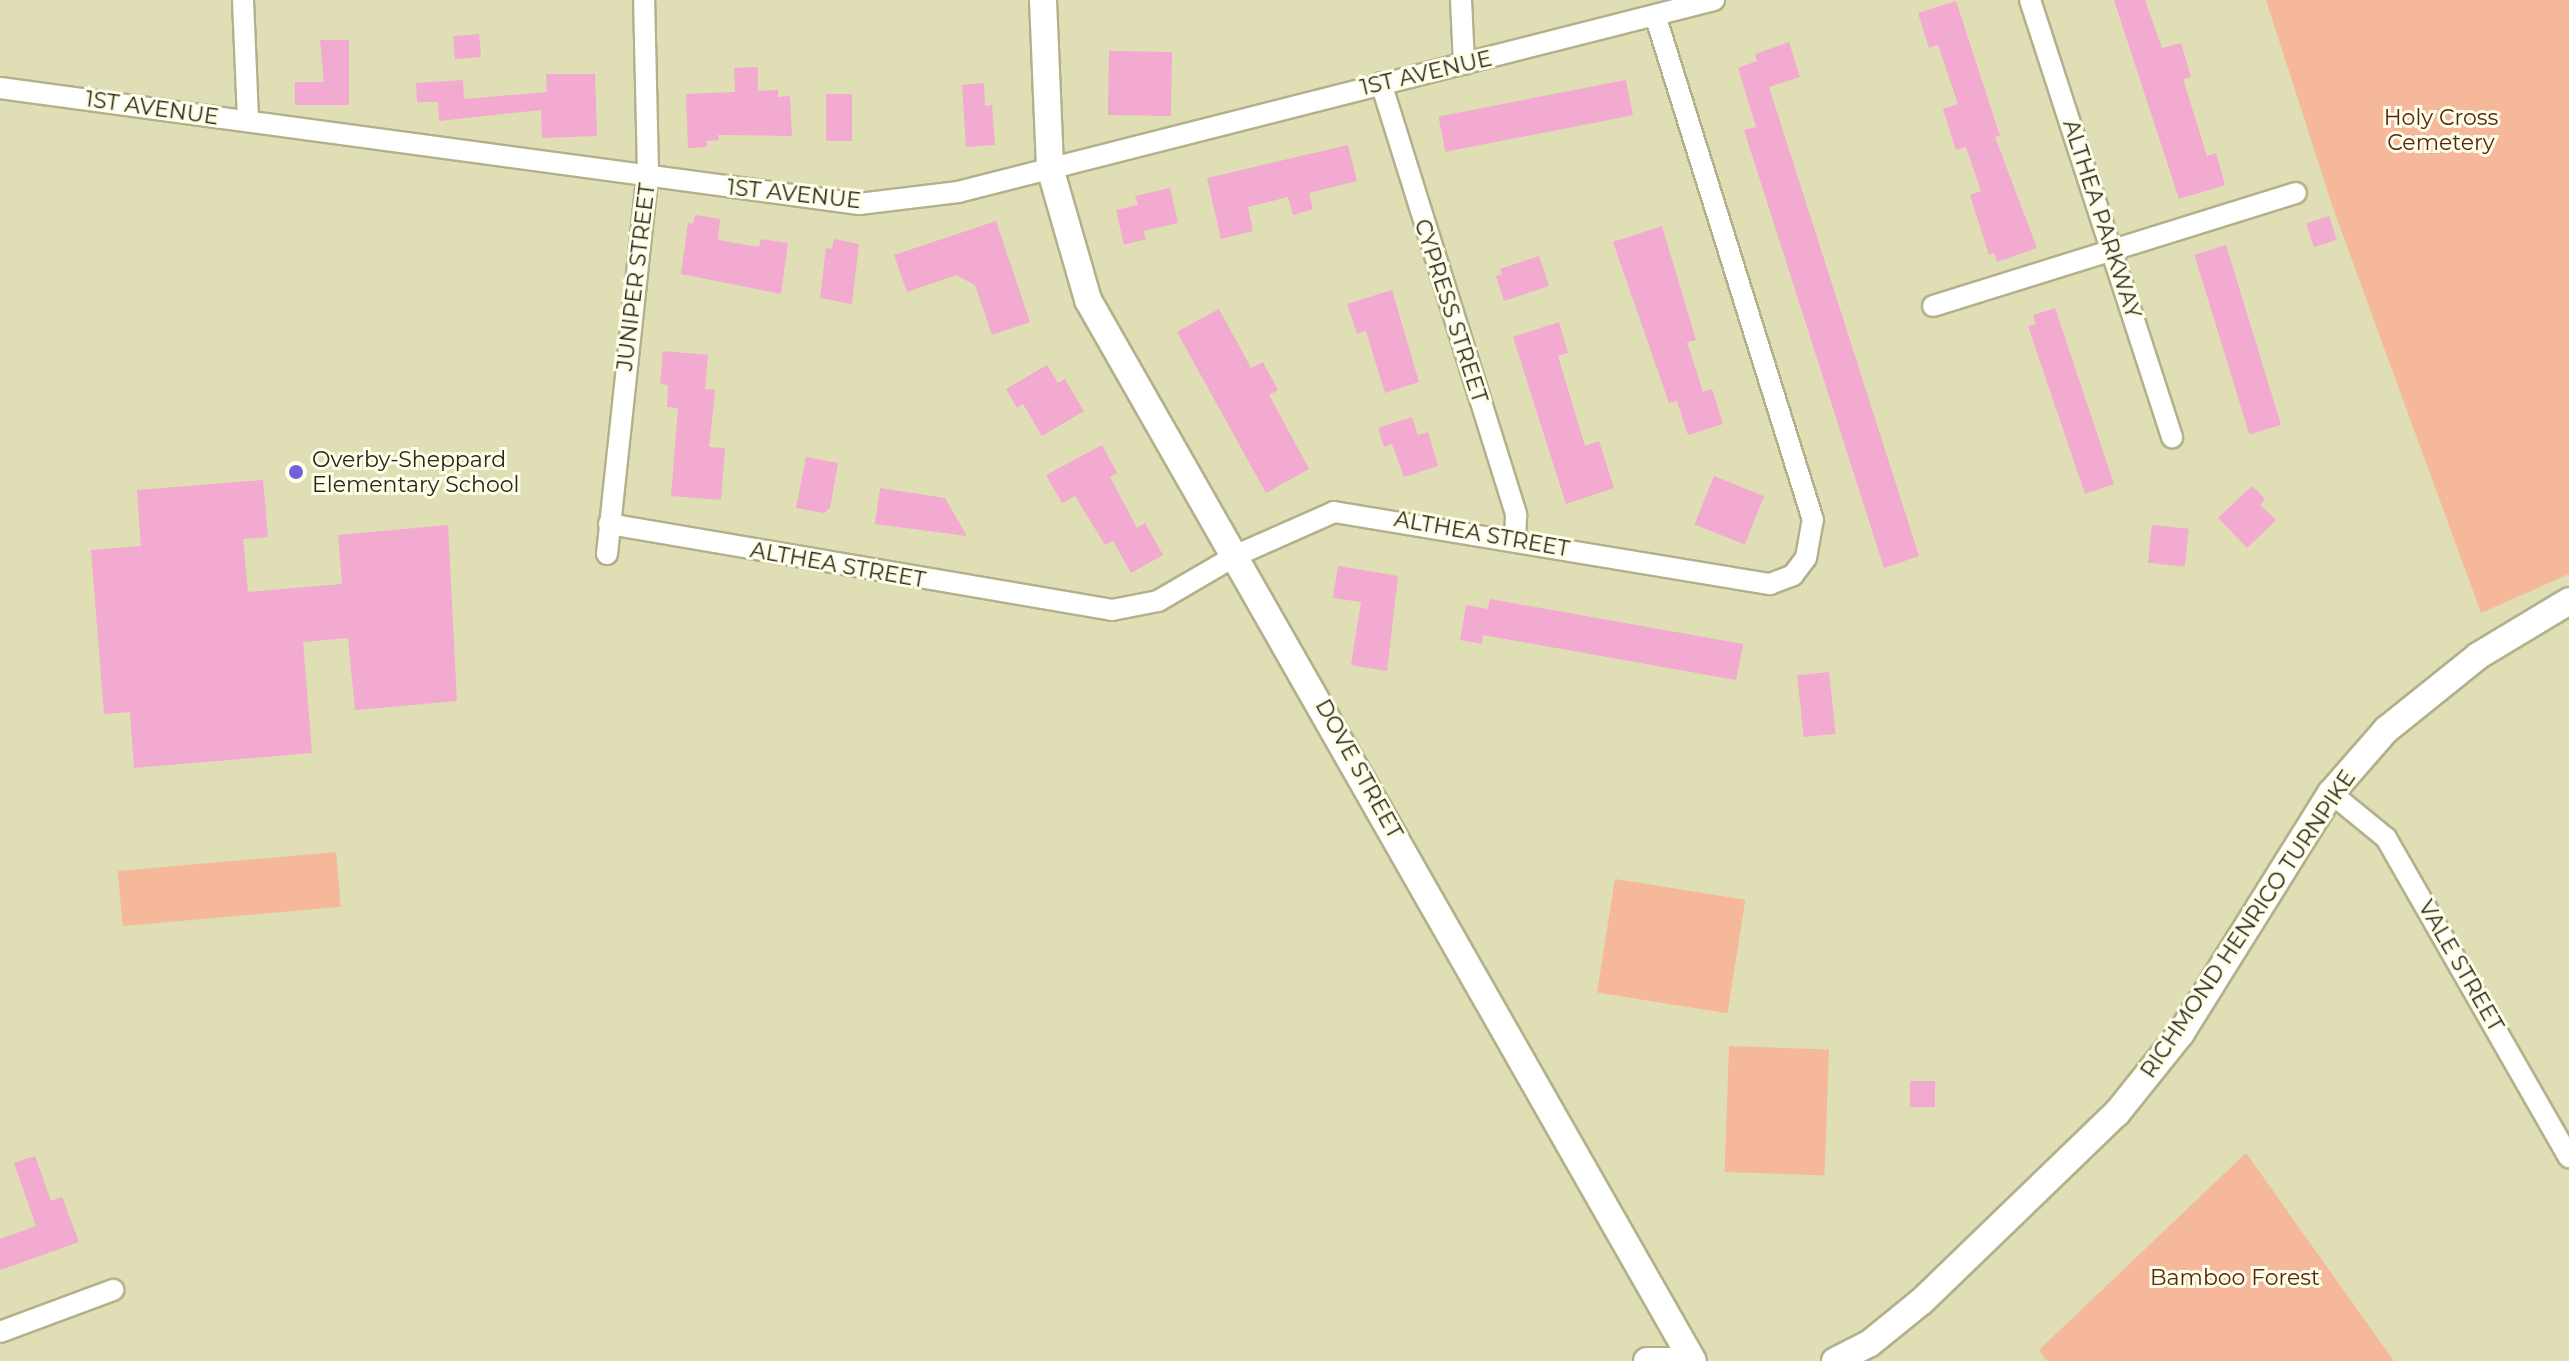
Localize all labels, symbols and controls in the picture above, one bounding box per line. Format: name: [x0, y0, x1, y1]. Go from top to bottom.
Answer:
street label: 1ST AVENUE: [1358, 45, 1494, 101]
street label: 1ST AVENUE: [84, 86, 220, 130]
park label: Holy Cross Cemetery: [2384, 104, 2498, 156]
street label: ALTHEA PARKWAY: [2057, 116, 2147, 322]
street label: 1ST AVENUE: [726, 174, 862, 214]
street label: JUNIPER STREET: [611, 182, 661, 372]
street label: CYPRESS STREET: [1409, 216, 1493, 406]
place label: Overby-Sheppard Elementary School: [312, 446, 519, 498]
marker: Overby-Sheppard Elementary School: [287, 463, 305, 481]
street label: ALTHEA STREET: [1392, 506, 1572, 562]
street label: ALTHEA STREET: [748, 537, 928, 593]
street label: DOVE STREET: [1310, 695, 1408, 843]
street label: RICHMOND HENRICO TURNPIKE: [2135, 765, 2361, 1083]
street label: VALE STREET: [2413, 895, 2509, 1037]
park label: Bamboo Forest: [2150, 1265, 2320, 1291]

